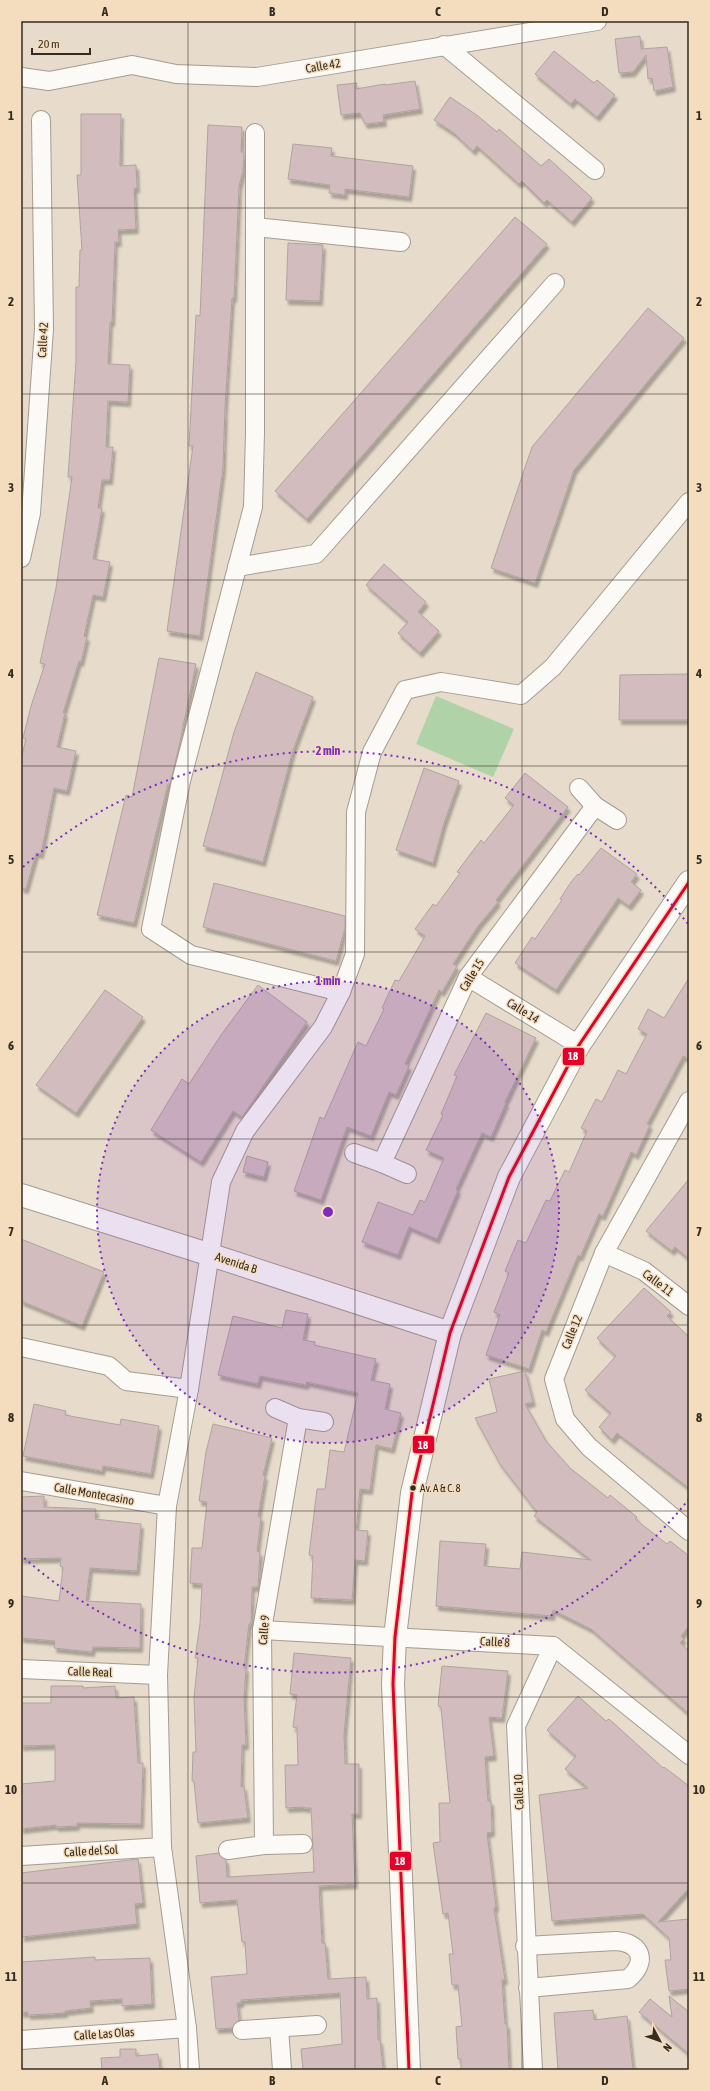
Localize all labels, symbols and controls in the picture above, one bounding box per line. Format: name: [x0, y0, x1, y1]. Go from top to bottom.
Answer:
text: A: [101, 4, 109, 19]
text: B: [269, 4, 276, 19]
text: C: [435, 4, 441, 19]
text: D: [601, 4, 609, 19]
scale bar: [32, 30, 90, 56]
text: 20 m: [38, 37, 60, 51]
street label: Calle 42: [304, 56, 342, 76]
text: 1: [8, 108, 14, 123]
text: 1: [696, 108, 702, 123]
text: 2: [8, 294, 14, 309]
text: 2: [696, 294, 702, 309]
street label: Calle 42: [35, 322, 51, 358]
text: 3: [8, 480, 14, 495]
text: 3: [696, 480, 702, 495]
text: 4: [7, 666, 14, 681]
text: 4: [695, 666, 702, 681]
text: 2 min: [316, 744, 340, 758]
text: 5: [8, 852, 14, 867]
text: 5: [696, 852, 702, 867]
street label: Calle 15: [457, 956, 487, 994]
text: 1 min: [316, 974, 340, 988]
street label: Calle 14: [504, 996, 542, 1027]
text: 6: [8, 1038, 14, 1053]
text: 6: [696, 1038, 702, 1053]
line badge: 18: [562, 1047, 585, 1066]
text: 18: [568, 1050, 578, 1062]
centre of rings: [321, 1205, 335, 1219]
text: 7: [8, 1224, 14, 1239]
text: 7: [696, 1224, 702, 1239]
street label: Avenida B: [213, 1250, 259, 1276]
street label: Calle 11: [640, 1267, 677, 1300]
street label: Calle 12: [559, 1313, 585, 1351]
text: 8: [8, 1410, 14, 1425]
text: 8: [696, 1410, 702, 1425]
line badge: 18: [412, 1435, 435, 1454]
text: 18: [418, 1439, 428, 1451]
street label: Calle Montecasino: [53, 1480, 135, 1508]
place label: Av. A & C. 8: [420, 1482, 461, 1494]
marker: Av. A & C. 8: [408, 1483, 418, 1493]
text: 9: [8, 1596, 14, 1611]
text: 9: [696, 1596, 702, 1611]
street label: Calle 9: [256, 1614, 272, 1646]
street label: Calle 8: [480, 1634, 511, 1650]
street label: Calle Real: [68, 1664, 113, 1680]
street label: Calle 10: [511, 1774, 527, 1810]
text: 10: [5, 1782, 17, 1797]
text: 10: [693, 1782, 705, 1797]
street label: Calle del Sol: [64, 1843, 119, 1859]
line badge: 18: [389, 1851, 412, 1871]
text: 18: [395, 1855, 405, 1867]
text: 11: [5, 1969, 17, 1984]
text: 11: [693, 1969, 705, 1984]
north arrow: [640, 2021, 680, 2061]
street label: Calle Las Olas: [73, 2025, 135, 2043]
text: N: [661, 2041, 674, 2054]
text: A: [101, 2073, 109, 2088]
text: B: [269, 2073, 276, 2088]
text: C: [435, 2073, 441, 2088]
text: D: [601, 2073, 609, 2088]

